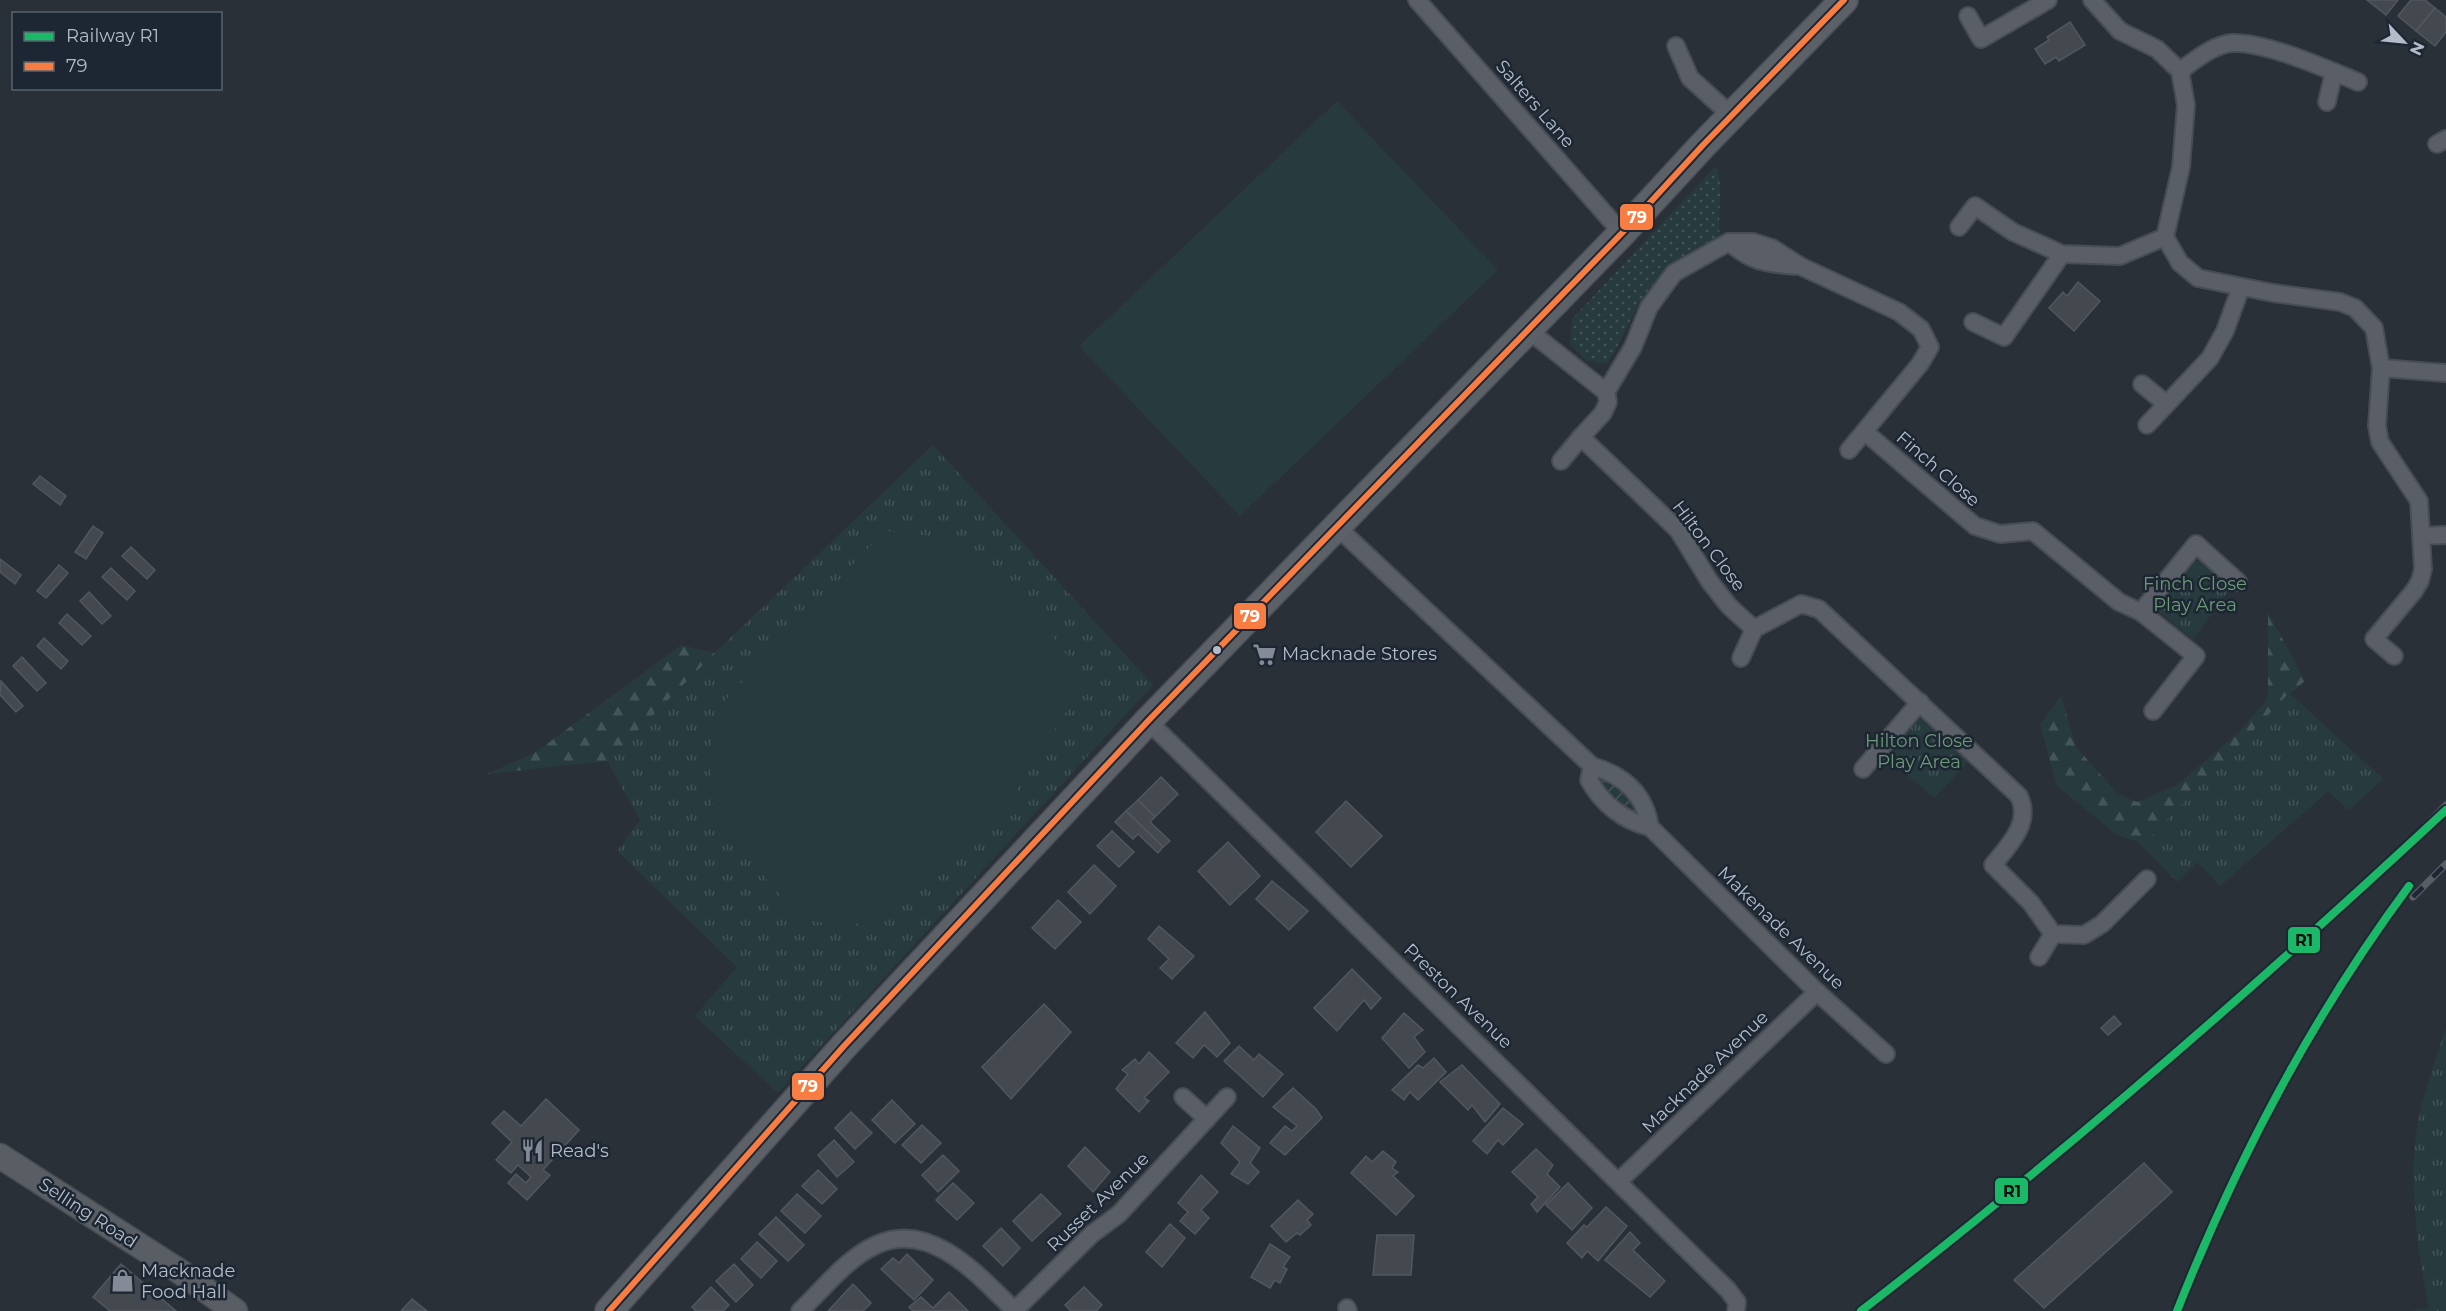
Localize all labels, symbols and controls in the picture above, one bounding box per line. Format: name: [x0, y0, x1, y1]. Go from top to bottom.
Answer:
legend: [12, 12, 222, 90]
north arrow: [2374, 12, 2434, 72]
text: Railway R1: [66, 25, 159, 47]
text: N: [2406, 38, 2428, 58]
text: 79: [66, 55, 88, 77]
street label: Salters Lane: [1491, 56, 1579, 152]
line badge: 79: [1619, 203, 1654, 231]
text: 79: [1627, 208, 1647, 227]
street label: Finch Close: [1892, 427, 1984, 511]
street label: Hilton Close: [1668, 496, 1750, 596]
park label: Finch Close Play Area: [2143, 573, 2247, 616]
line badge: 79: [1233, 602, 1267, 630]
text: 79: [1240, 607, 1260, 626]
supermarket icon: Macknade Stores: [1251, 641, 1277, 667]
place label: Macknade Stores: [1282, 643, 1437, 665]
unlabelled marker: [1211, 644, 1223, 656]
park label: Hilton Close Play Area: [1865, 730, 1973, 773]
street label: Makenade Avenue: [1713, 862, 1849, 994]
line badge: R1: [2287, 926, 2321, 954]
text: R1: [2295, 931, 2313, 950]
street label: Preston Avenue: [1399, 939, 1517, 1053]
street label: Macknade Avenue: [1637, 1006, 1773, 1138]
line badge: 79: [791, 1072, 825, 1101]
text: 79: [798, 1077, 818, 1096]
restaurant icon: Read's: [519, 1138, 545, 1164]
place label: Read's: [550, 1140, 609, 1162]
street label: Russet Avenue: [1042, 1148, 1154, 1256]
street label: Selling Road: [35, 1173, 141, 1253]
line badge: R1: [1994, 1177, 2029, 1205]
text: R1: [2003, 1182, 2021, 1201]
place label: Macknade Food Hall: [141, 1260, 235, 1303]
shop icon: Macknade Food Hall: [110, 1268, 136, 1294]

